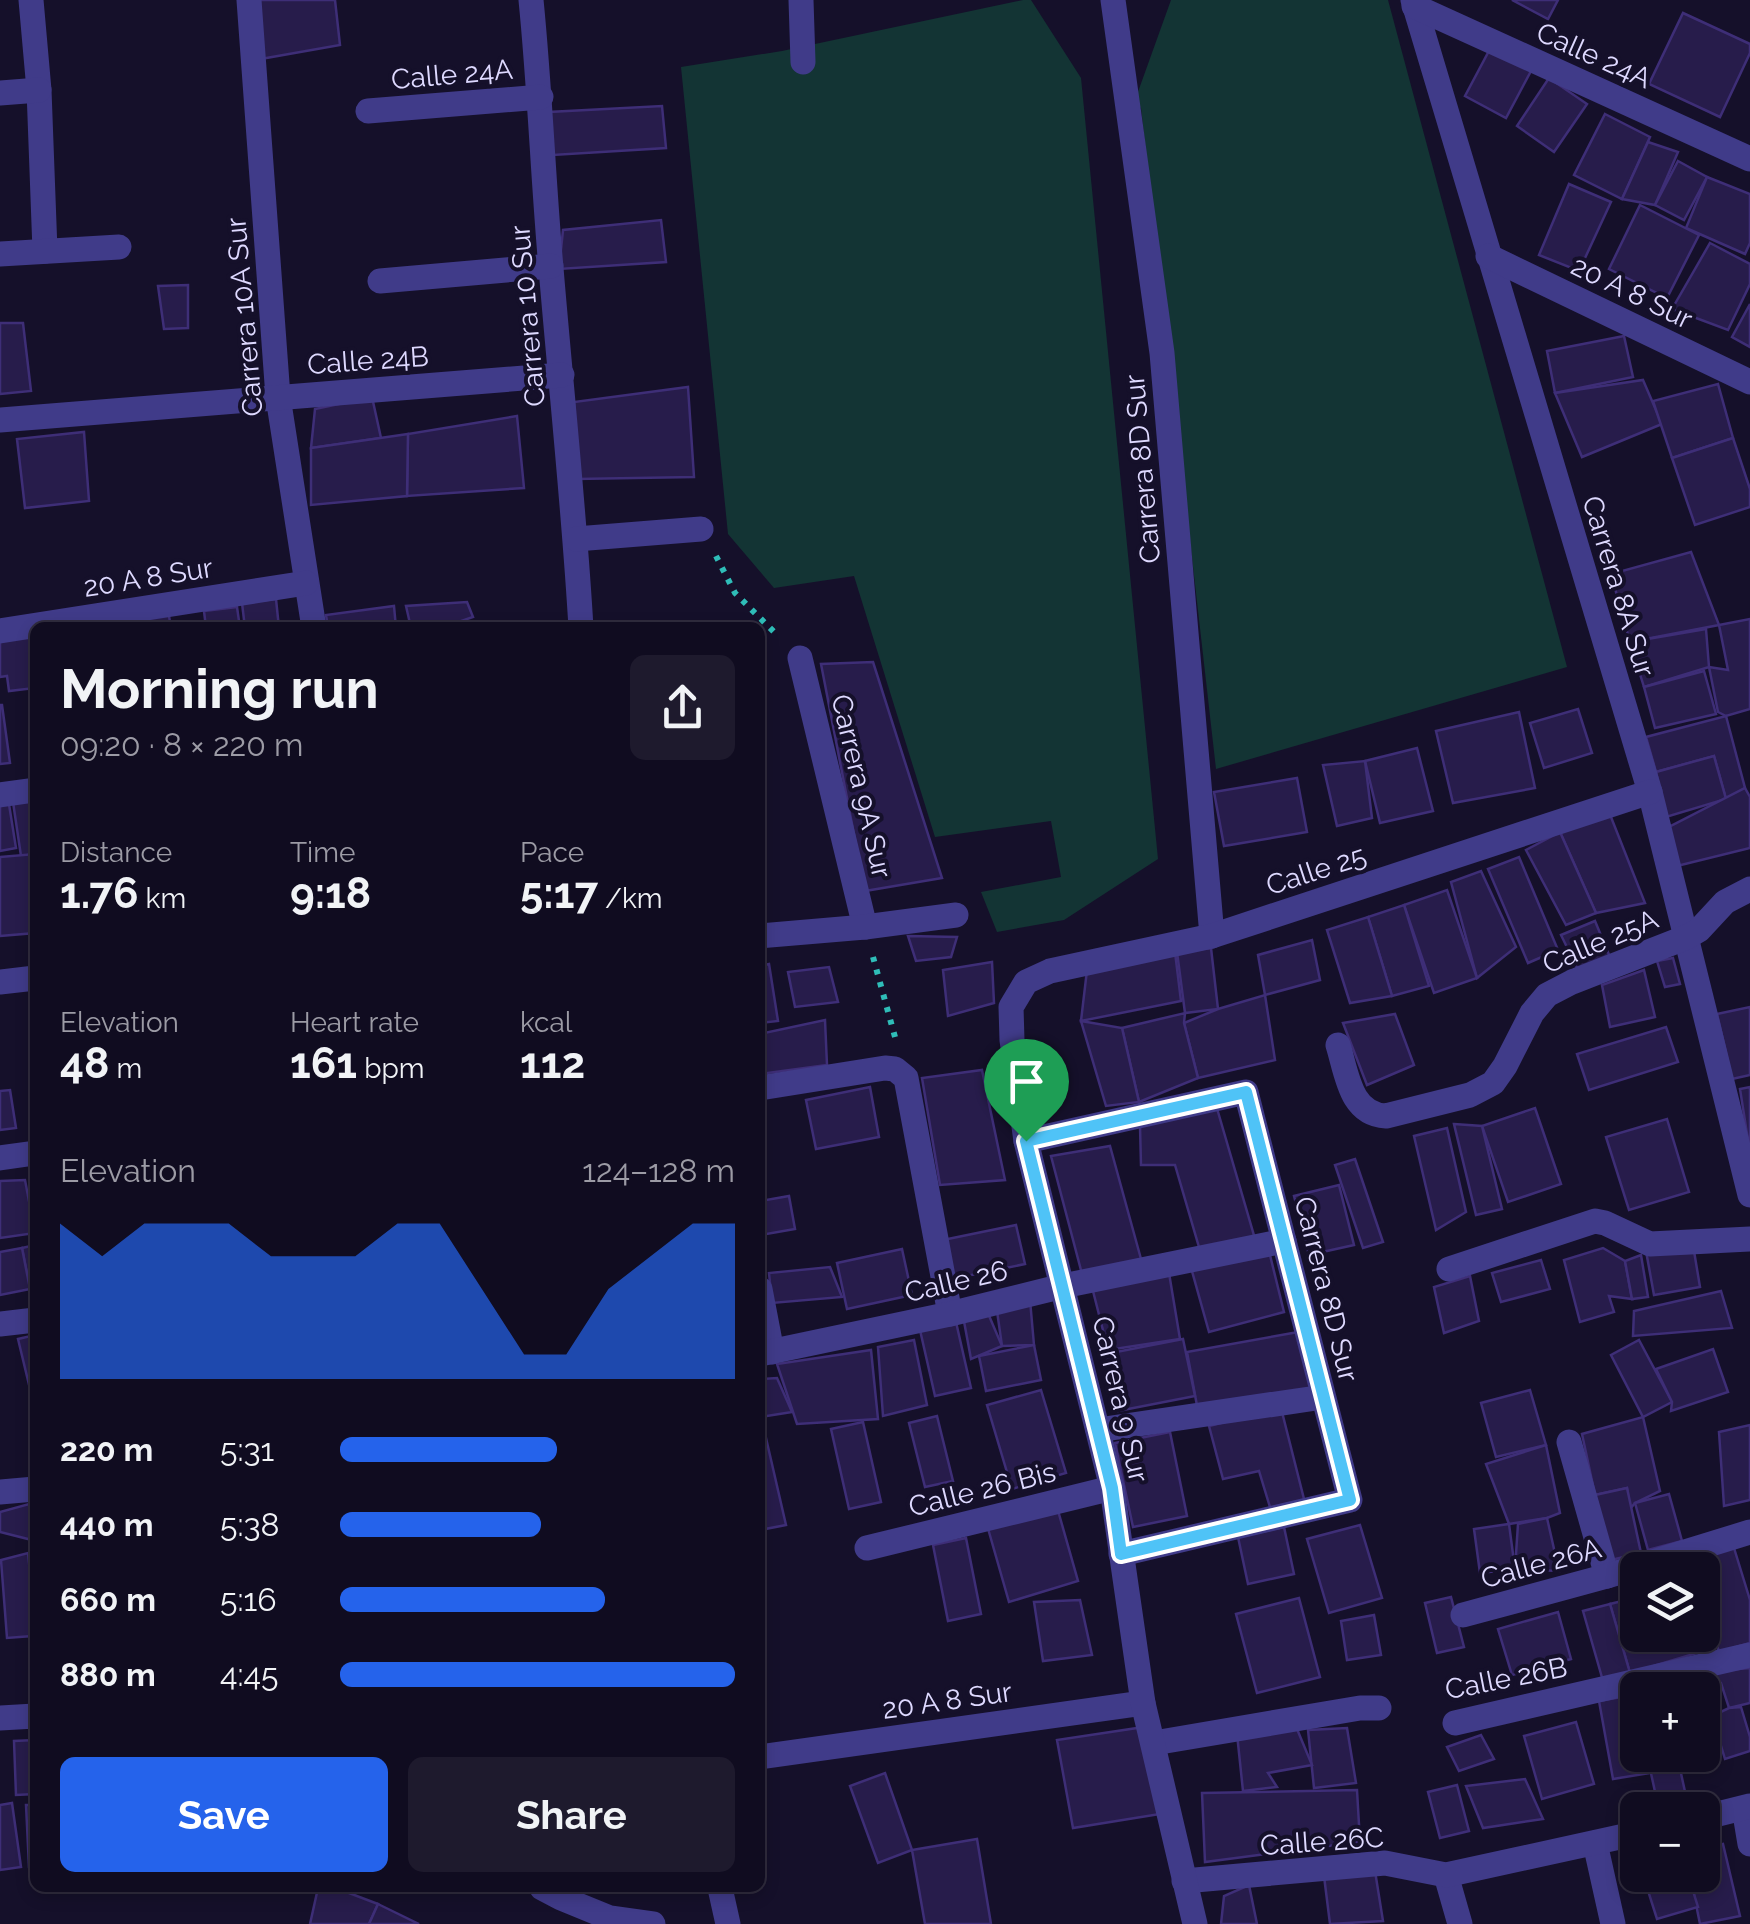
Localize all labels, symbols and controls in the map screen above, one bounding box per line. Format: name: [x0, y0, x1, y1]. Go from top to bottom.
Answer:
street label: Calle 24A: [1531, 16, 1656, 95]
street label: Calle 24A: [390, 53, 514, 96]
street label: Carrera 10A Sur: [219, 216, 270, 418]
street label: Carrera 10 Sur: [503, 224, 552, 408]
street label: 20 A 8 Sur: [1566, 249, 1698, 336]
street label: Calle 24B: [306, 340, 430, 381]
street label: Carrera 8D Sur: [1118, 373, 1167, 565]
street label: Carrera 8A Sur: [1575, 492, 1662, 681]
street label: 20 A 8 Sur: [81, 551, 215, 604]
button: share: [630, 655, 735, 760]
text: Morning run: [60, 656, 379, 721]
street label: Carrera 9A Sur: [824, 691, 899, 881]
text: 09:20 · 8 × 220 m: [60, 726, 303, 763]
text: Distance: [60, 836, 172, 869]
text: Time: [290, 836, 355, 869]
text: Pace: [520, 836, 584, 869]
street label: Calle 25: [1262, 839, 1370, 902]
text: 1.76: [60, 869, 138, 918]
text: 9:18: [290, 869, 371, 918]
text: 5:17: [520, 869, 598, 918]
text: km: [138, 882, 186, 915]
text: /km: [598, 882, 663, 915]
street label: Calle 25A: [1538, 902, 1663, 980]
text: Elevation: [60, 1006, 179, 1039]
text: Heart rate: [290, 1006, 419, 1039]
text: kcal: [520, 1006, 572, 1039]
text: 48: [60, 1039, 109, 1088]
text: 161: [290, 1039, 357, 1088]
text: 112: [520, 1039, 585, 1088]
pin: [984, 1039, 1069, 1142]
text: m: [109, 1052, 142, 1085]
text: bpm: [357, 1052, 424, 1085]
icon: arrive: [999, 1054, 1054, 1109]
text: Elevation: [60, 1152, 196, 1189]
text: 124–128 m: [582, 1152, 735, 1189]
street label: Carrera 8D Sur: [1288, 1193, 1365, 1385]
street label: Calle 26: [901, 1254, 1011, 1309]
street label: Carrera 9 Sur: [1085, 1313, 1156, 1485]
text: 220 m: [60, 1431, 153, 1468]
text: 5:31: [220, 1431, 274, 1468]
street label: Calle 26 Bis: [905, 1455, 1059, 1524]
text: 440 m: [60, 1506, 154, 1543]
text: 5:38: [220, 1506, 280, 1543]
street label: Calle 26A: [1477, 1532, 1605, 1595]
map controls: [1620, 1552, 1720, 1892]
button: layers: [1620, 1552, 1720, 1652]
text: 660 m: [60, 1581, 156, 1618]
text: 5:16: [220, 1581, 276, 1618]
street label: Calle 26B: [1442, 1651, 1570, 1706]
text: 880 m: [60, 1656, 156, 1693]
text: 4:45: [220, 1656, 278, 1693]
button: +: [1620, 1672, 1720, 1772]
street label: 20 A 8 Sur: [880, 1675, 1014, 1726]
button: Save: [60, 1757, 388, 1872]
button: Share: [408, 1757, 735, 1872]
button: −: [1620, 1792, 1720, 1892]
street label: Calle 26C: [1259, 1821, 1385, 1862]

